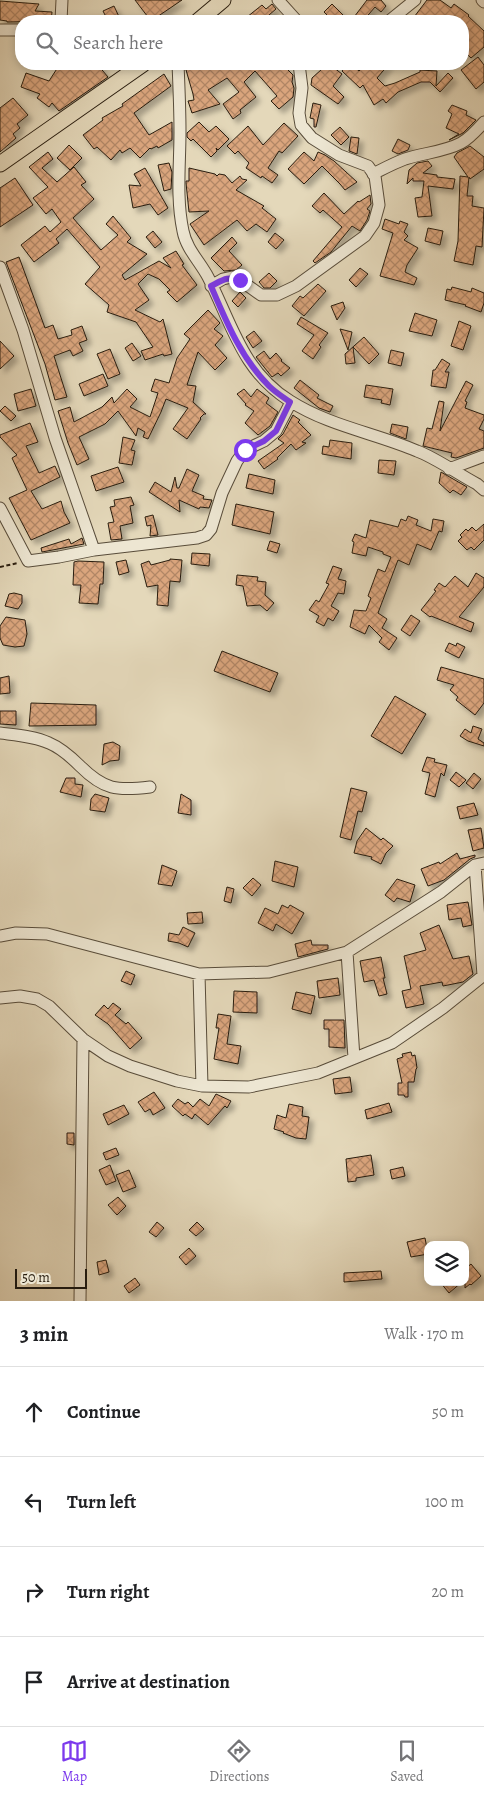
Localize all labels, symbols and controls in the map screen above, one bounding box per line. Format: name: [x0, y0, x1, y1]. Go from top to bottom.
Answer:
search box: [15, 15, 469, 70]
icon: search: [33, 29, 61, 57]
text: Search here: [73, 30, 163, 56]
route end: [229, 269, 252, 292]
route start: [234, 439, 257, 462]
map controls: [424, 1241, 469, 1286]
button: layers: [424, 1241, 469, 1286]
scale bar: [15, 1266, 88, 1289]
text: 50 m: [22, 1268, 50, 1287]
text: 3 min: [20, 1320, 68, 1348]
text: Walk · 170 m: [384, 1323, 464, 1345]
icon: ahead: [20, 1398, 48, 1426]
text: Continue: [67, 1399, 141, 1425]
text: 50 m: [432, 1401, 464, 1423]
icon: left: [20, 1488, 48, 1516]
text: Turn left: [67, 1489, 136, 1515]
text: 100 m: [425, 1491, 464, 1513]
icon: right: [20, 1578, 48, 1606]
text: Turn right: [67, 1579, 149, 1605]
text: 20 m: [431, 1581, 464, 1603]
icon: arrive: [20, 1668, 48, 1696]
text: Arrive at destination: [67, 1669, 230, 1695]
tab: Map: [60, 1737, 88, 1786]
tab: Directions: [209, 1737, 269, 1786]
tab: Saved: [390, 1737, 424, 1786]

